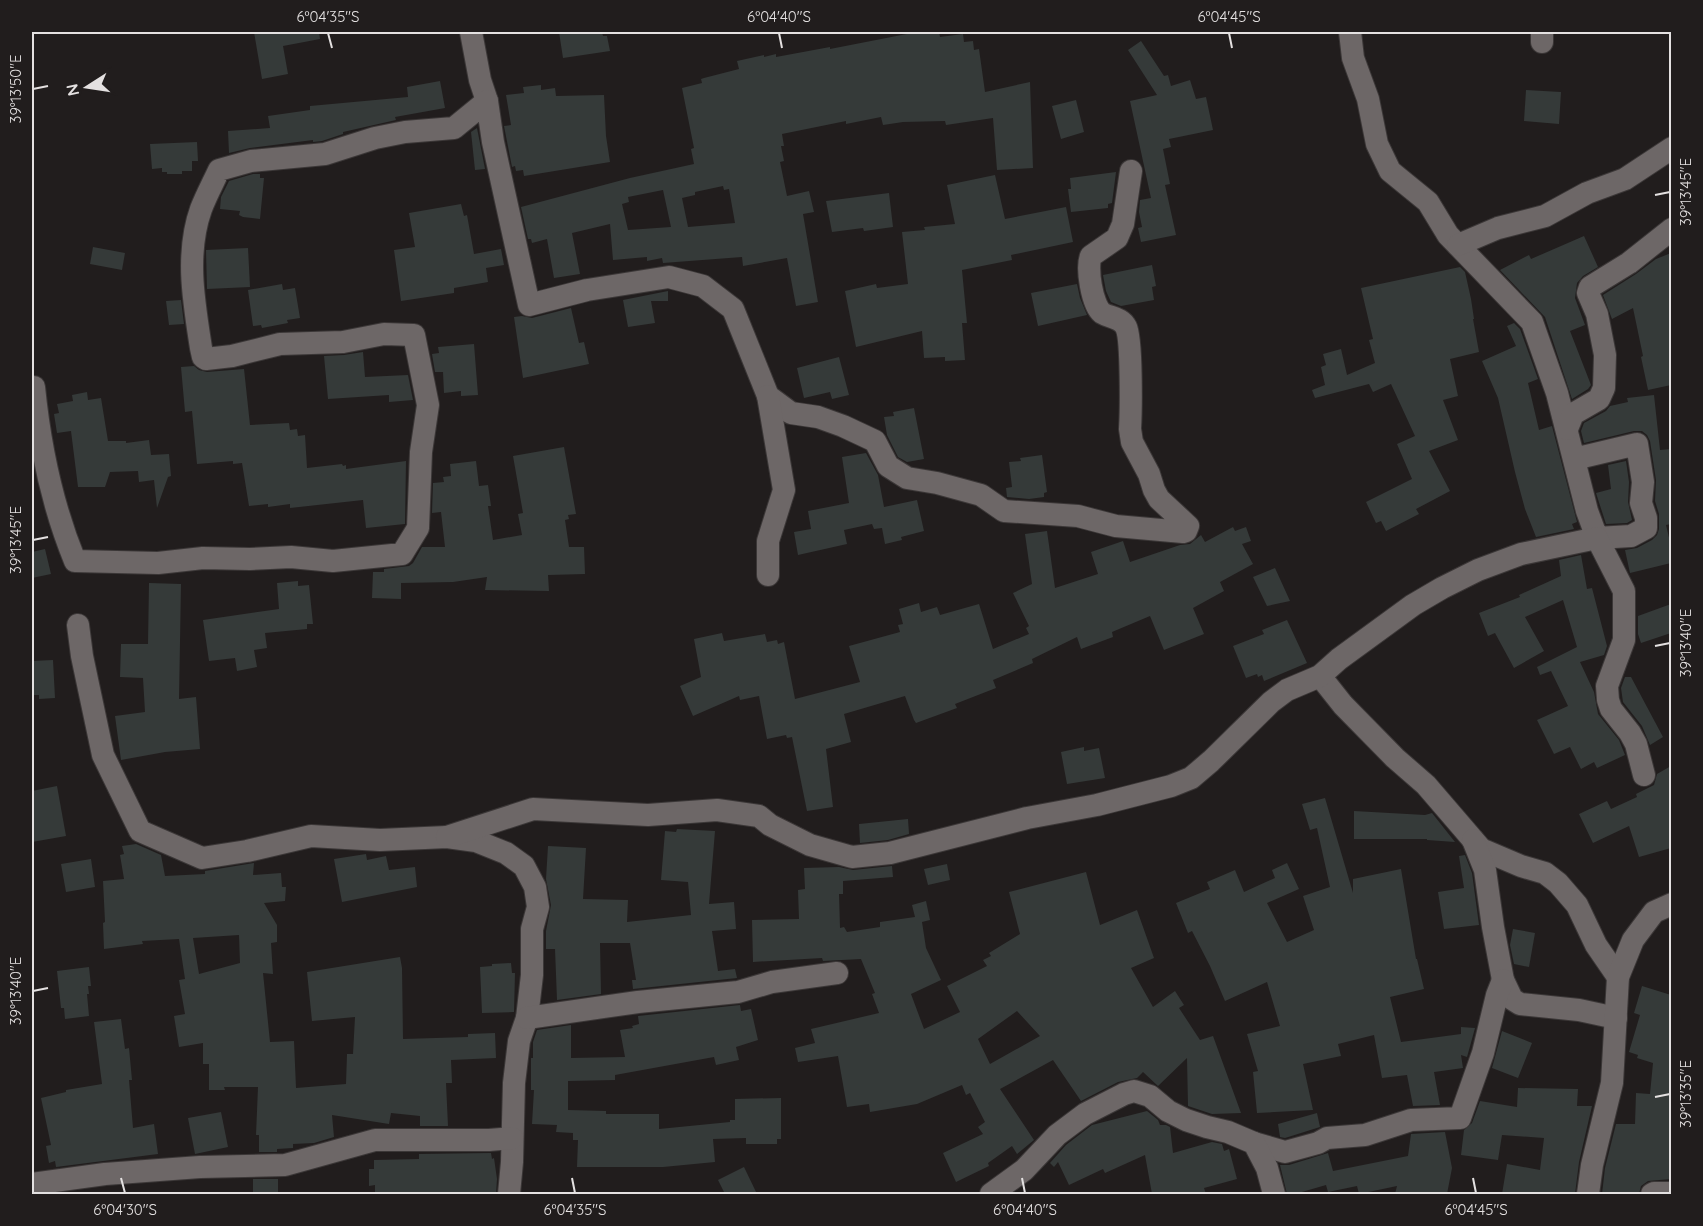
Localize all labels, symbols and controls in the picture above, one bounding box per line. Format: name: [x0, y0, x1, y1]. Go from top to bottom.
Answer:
text: 6°04'35"S: [297, 7, 360, 26]
text: 6°04'40"S: [747, 7, 811, 26]
text: 6°04'45"S: [1197, 7, 1261, 26]
text: 39°13'50"E: [6, 55, 25, 123]
north arrow: [57, 57, 117, 117]
text: N: [61, 82, 83, 98]
text: 39°13'45"E: [1676, 158, 1695, 226]
text: 39°13'45"E: [6, 506, 25, 574]
text: 39°13'40"E: [1676, 609, 1695, 677]
text: 39°13'40"E: [6, 957, 25, 1025]
text: 39°13'35"E: [1676, 1060, 1695, 1128]
text: 6°04'30"S: [93, 1200, 157, 1219]
text: 6°04'35"S: [544, 1200, 607, 1219]
text: 6°04'40"S: [993, 1200, 1057, 1219]
text: 6°04'45"S: [1444, 1200, 1508, 1219]

